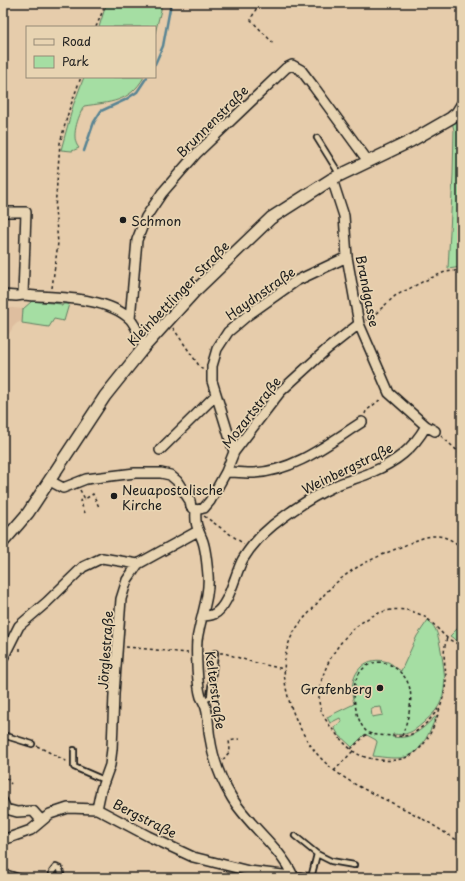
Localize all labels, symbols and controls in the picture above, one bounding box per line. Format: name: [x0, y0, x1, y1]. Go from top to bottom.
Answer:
legend: [26, 26, 156, 78]
text: Road: [62, 32, 91, 50]
text: Park: [62, 52, 89, 70]
street label: Brunnenstraße: [172, 81, 252, 161]
place label: Schmon: [131, 211, 181, 230]
marker: Schmon: [118, 215, 128, 225]
street label: Kleinbettlinger Straße: [123, 236, 233, 350]
street label: Brandgasse: [352, 253, 384, 329]
street label: Haydnstraße: [221, 262, 299, 324]
street label: Mozartstraße: [217, 372, 285, 452]
street label: Weinbergstraße: [298, 438, 396, 498]
place label: Neuapostolische Kirche: [122, 480, 223, 514]
marker: Neuapostolische Kirche: [109, 491, 119, 501]
street label: Jörglestraße: [93, 610, 117, 690]
street label: Kelterstraße: [201, 650, 231, 730]
place label: Grafenberg: [300, 679, 372, 698]
marker: Grafenberg: [375, 683, 385, 693]
street label: Bergstraße: [110, 794, 180, 842]

